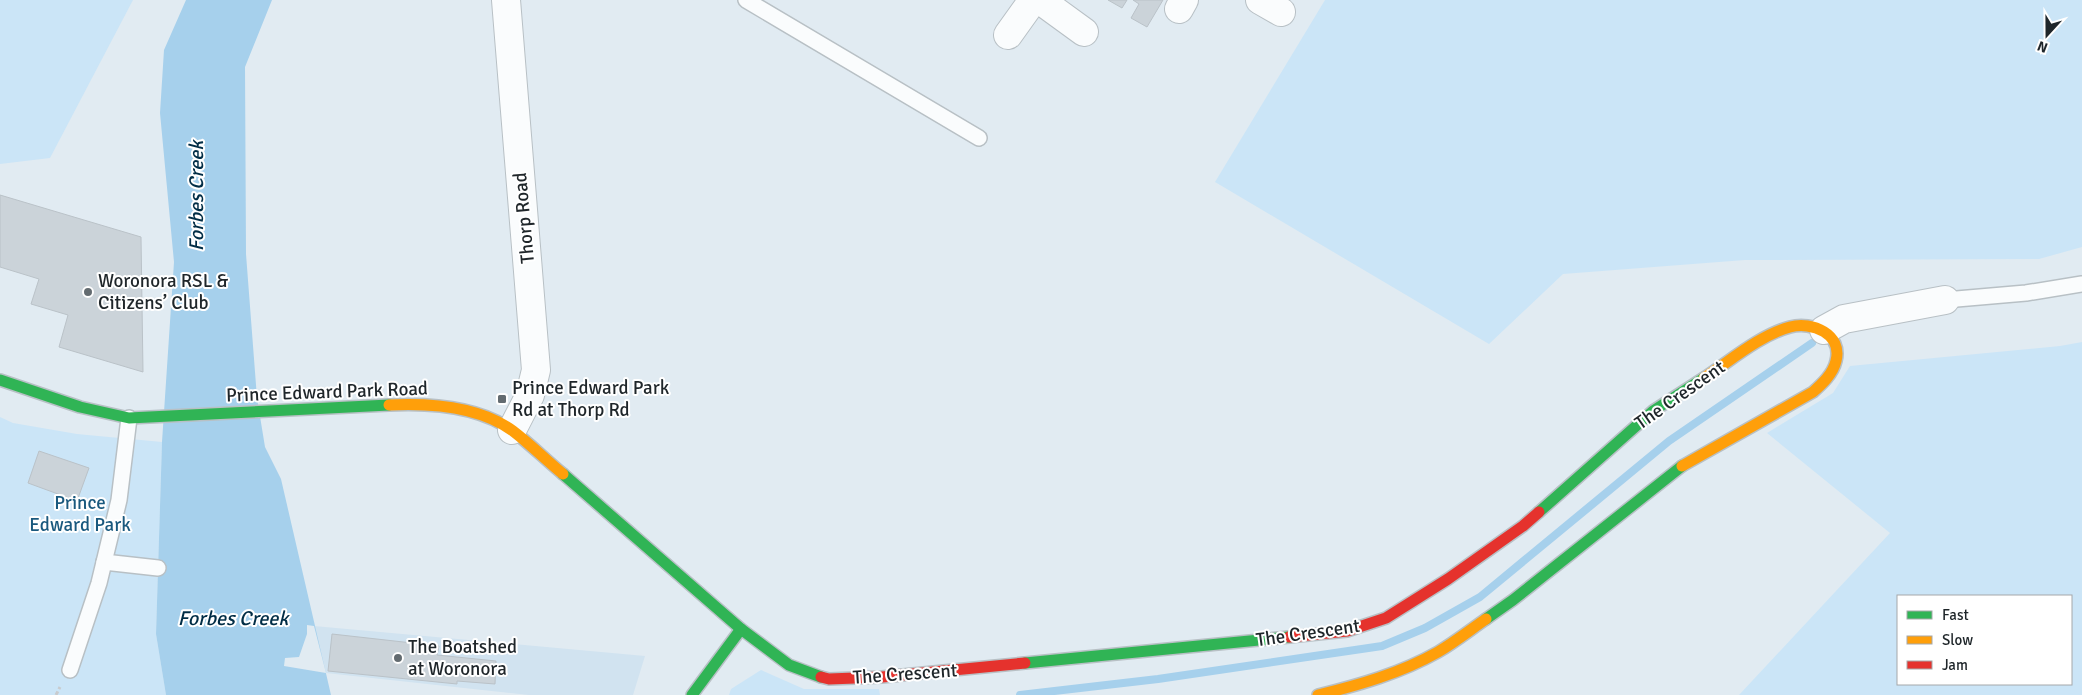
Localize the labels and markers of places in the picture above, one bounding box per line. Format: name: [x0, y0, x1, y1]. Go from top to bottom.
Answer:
place label: Woronora RSL & Citizens’ Club: [98, 269, 229, 315]
marker: Woronora RSL & Citizens’ Club: [82, 286, 94, 298]
place label: Prince Edward Park Rd at Thorp Rd: [512, 376, 670, 422]
marker: Prince Edward Park Rd at Thorp Rd: [496, 393, 508, 405]
place label: The Boatshed at Woronora: [408, 635, 517, 681]
marker: The Boatshed at Woronora: [392, 652, 404, 664]

